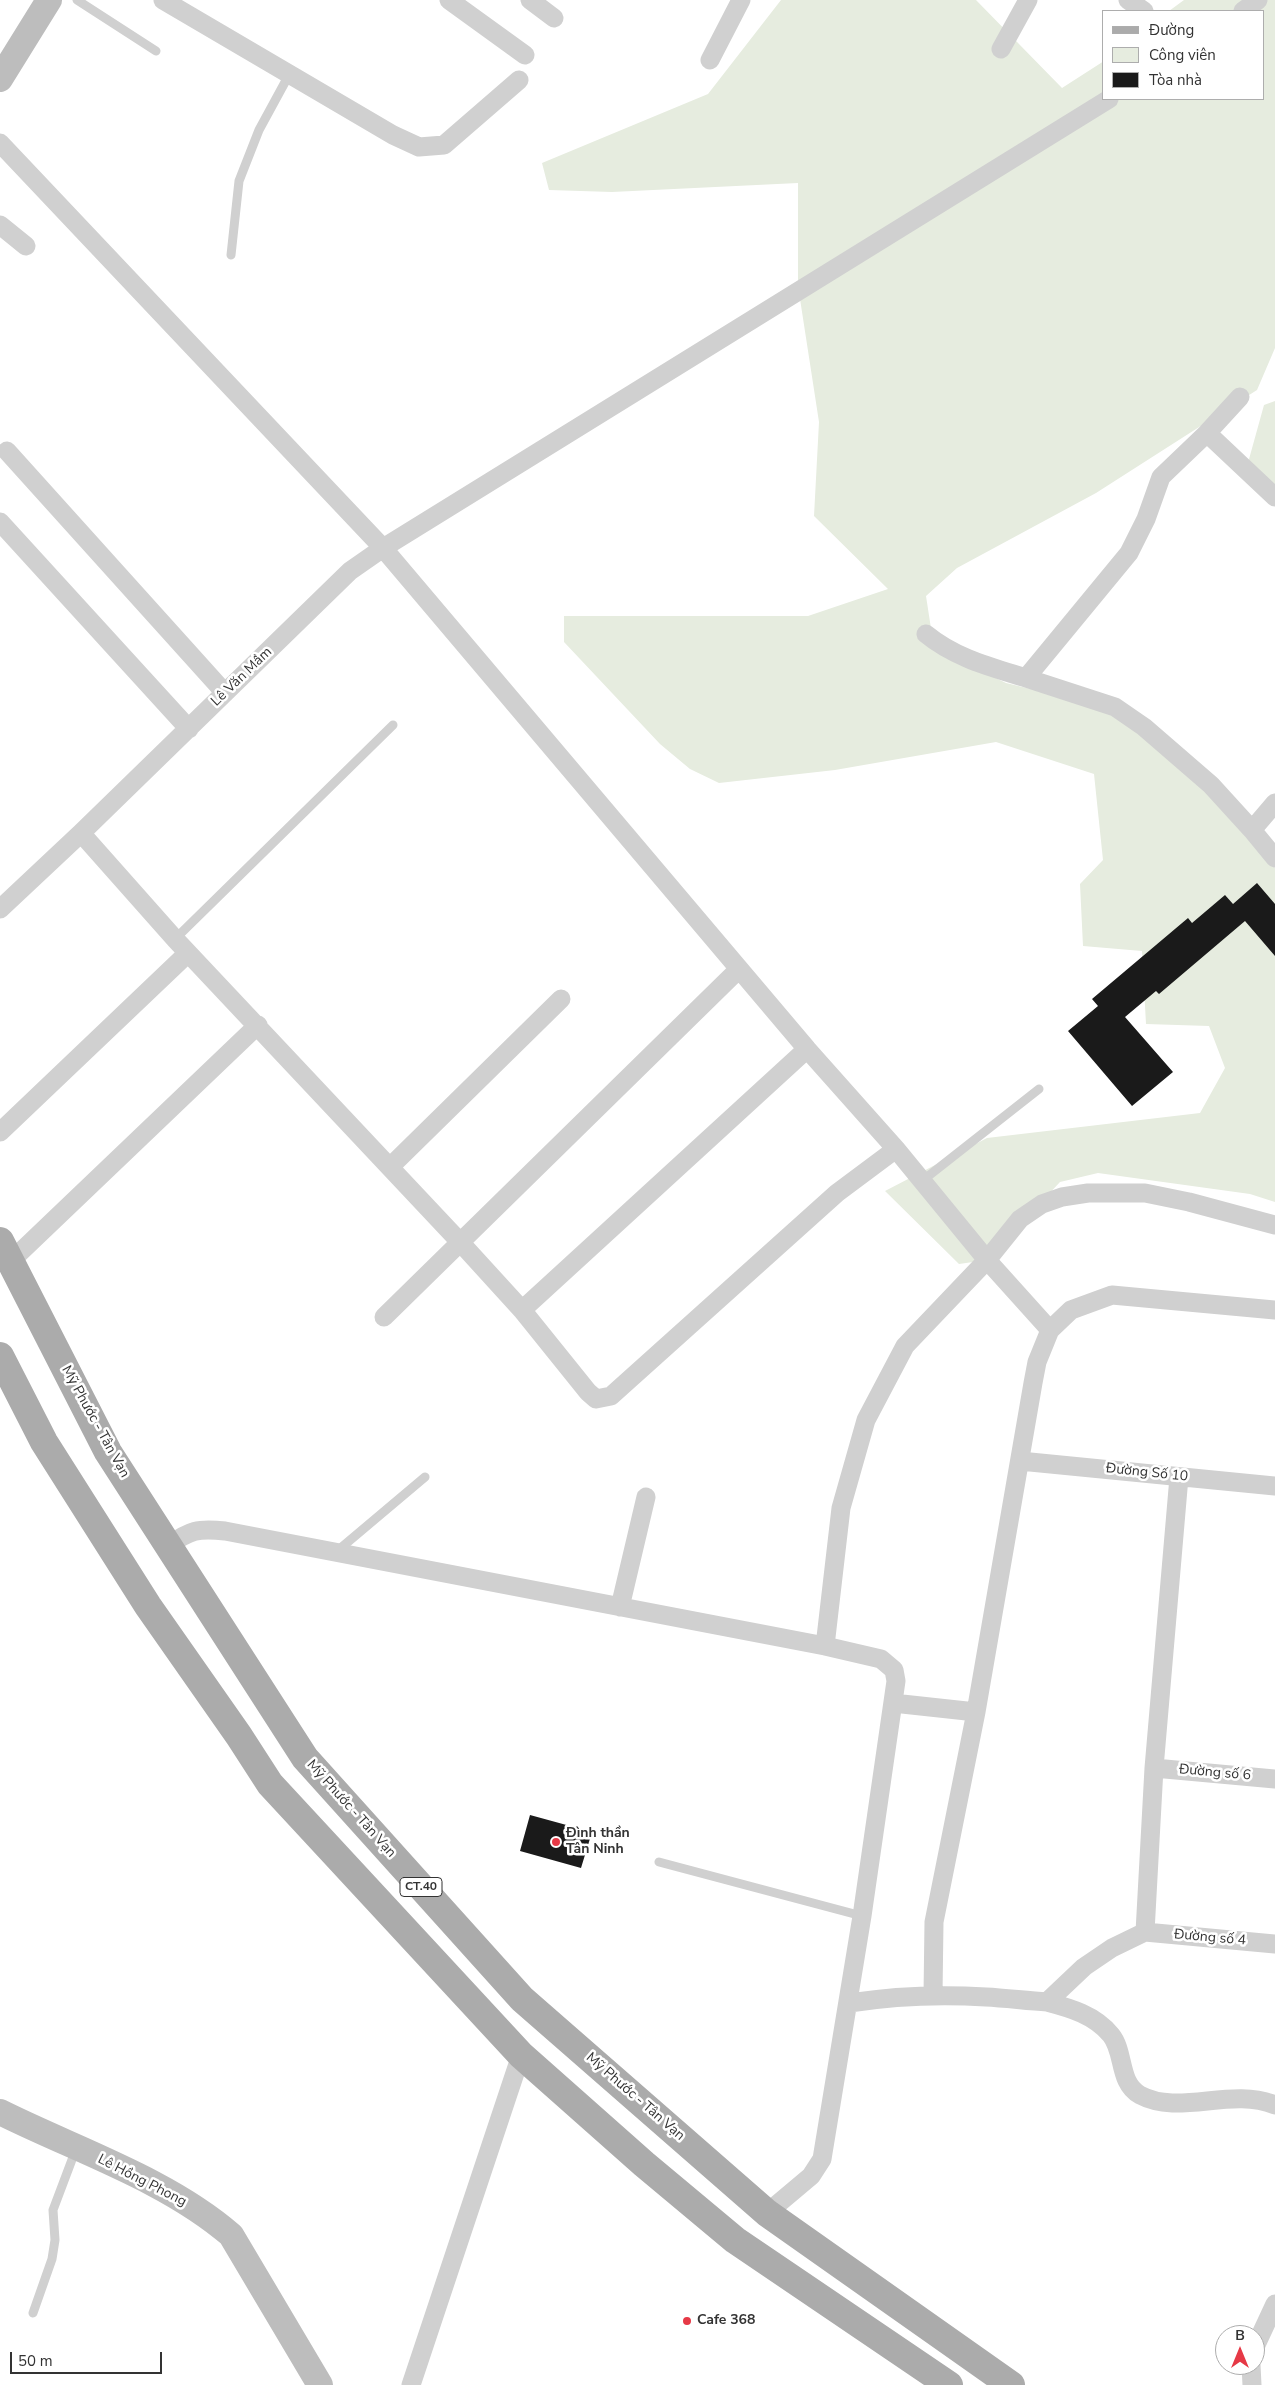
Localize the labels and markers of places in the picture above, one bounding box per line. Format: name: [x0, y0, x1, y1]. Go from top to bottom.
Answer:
place label: Đình thần Tân Ninh: [566, 1826, 630, 1858]
marker: Đình thần Tân Ninh: [550, 1836, 562, 1848]
place label: Cafe 368: [697, 2313, 755, 2329]
marker: Cafe 368: [681, 2315, 693, 2327]

